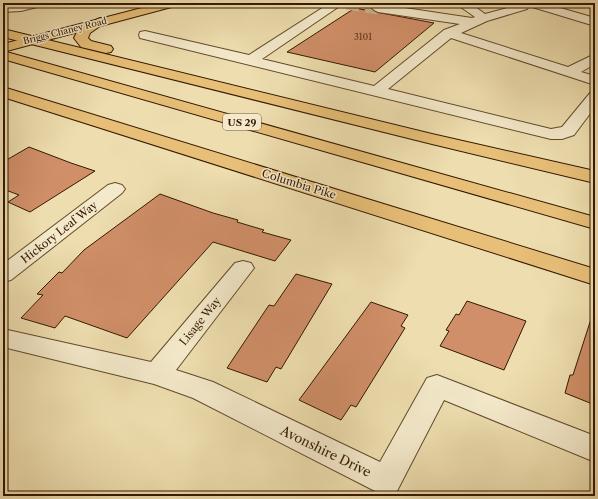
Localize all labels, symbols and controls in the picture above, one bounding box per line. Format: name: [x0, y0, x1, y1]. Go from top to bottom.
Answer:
street label: Briggs Chaney Road: [22, 15, 108, 46]
house number: 3101: [354, 31, 372, 42]
road number: US 29: [223, 114, 261, 130]
street label: Columbia Pike: [260, 166, 338, 202]
street label: Hickory Leaf Way: [18, 197, 101, 266]
street label: Lisage Way: [176, 293, 224, 348]
street label: Avonshire Drive: [277, 422, 374, 480]

